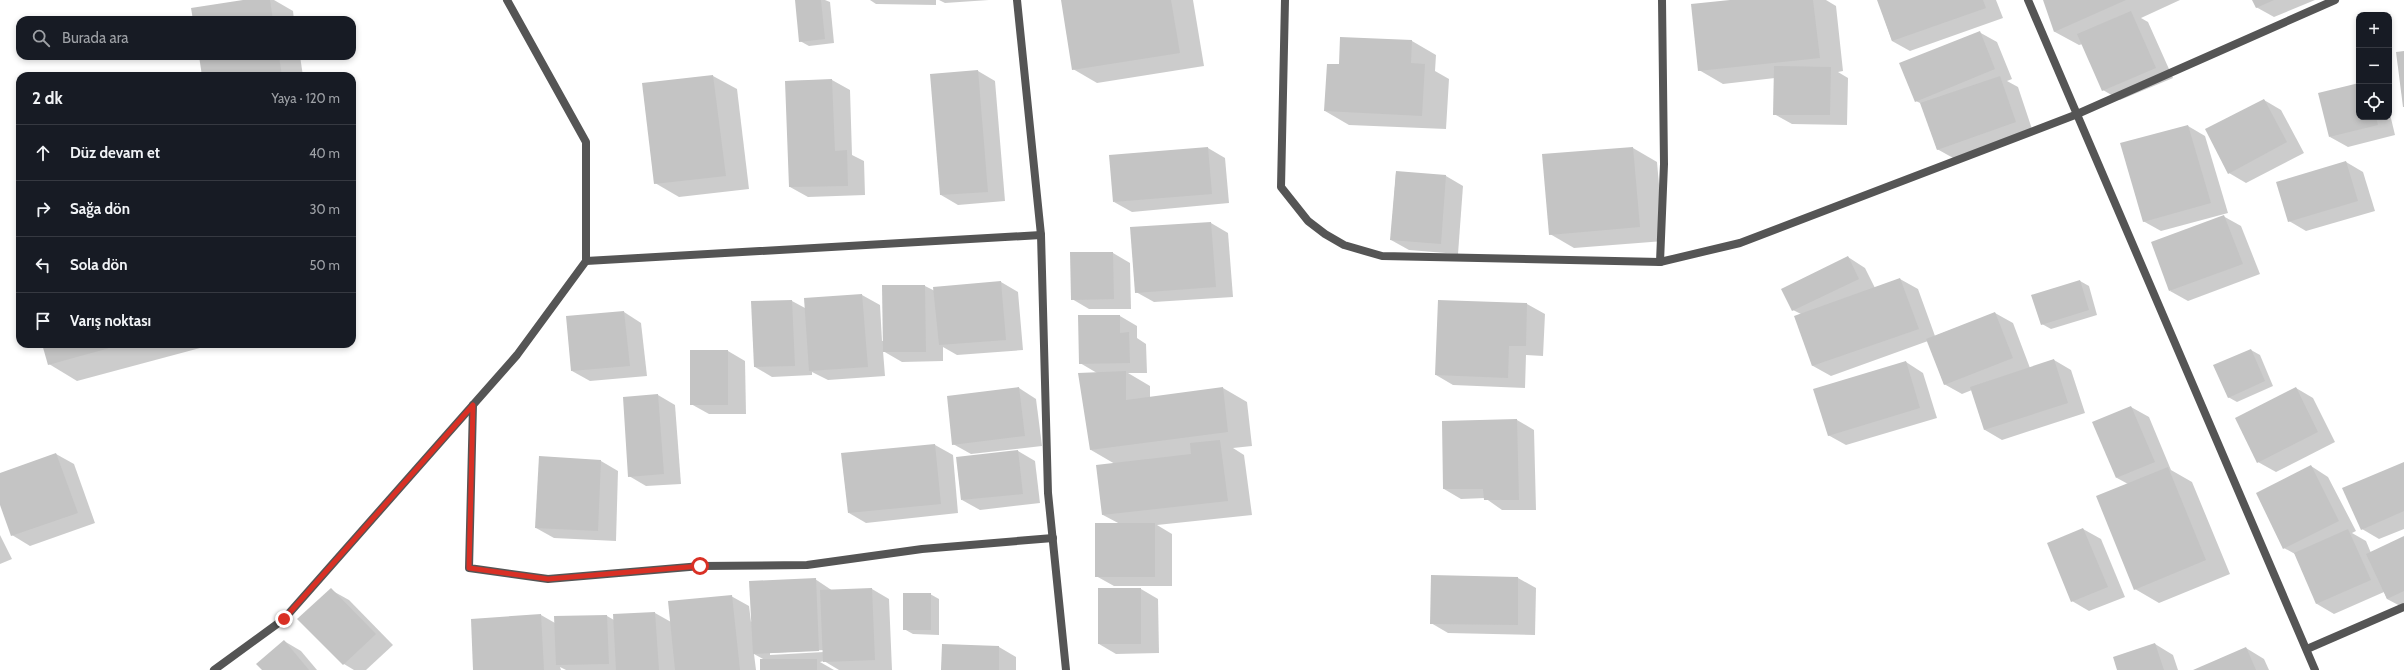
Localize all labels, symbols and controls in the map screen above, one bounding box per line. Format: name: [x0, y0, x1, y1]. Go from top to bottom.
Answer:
map controls: [2356, 12, 2392, 120]
button: +: [2356, 12, 2392, 48]
search box: [16, 16, 356, 60]
icon: search: [30, 27, 52, 49]
text: Burada ara: [62, 29, 129, 47]
button: −: [2356, 48, 2392, 84]
button: locate: [2356, 84, 2392, 120]
text: 2 dk: [32, 88, 63, 108]
text: Yaya · 120 m: [271, 90, 340, 106]
icon: ahead: [32, 142, 54, 164]
text: Düz devam et: [70, 144, 160, 162]
text: 40 m: [309, 145, 340, 161]
icon: right: [32, 198, 54, 220]
text: Sağa dön: [70, 200, 130, 218]
text: 30 m: [310, 201, 340, 217]
icon: left: [32, 254, 54, 276]
text: Sola dön: [70, 256, 127, 274]
text: 50 m: [310, 257, 340, 273]
icon: arrive: [32, 310, 54, 332]
text: Varış noktası: [70, 312, 151, 330]
route start: [691, 557, 709, 575]
route end: [275, 610, 293, 628]

